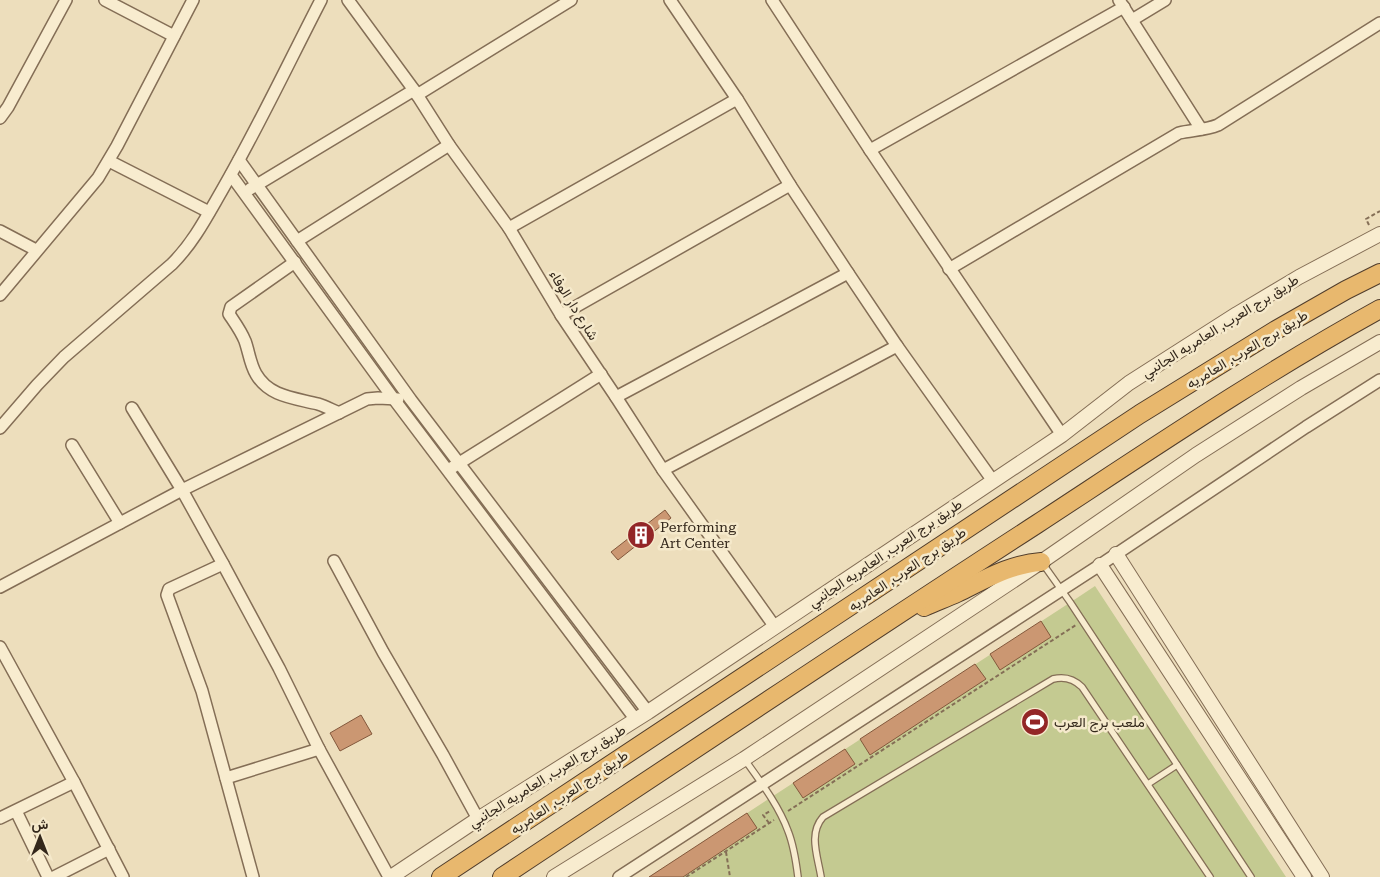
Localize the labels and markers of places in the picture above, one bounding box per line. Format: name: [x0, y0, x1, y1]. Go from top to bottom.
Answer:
place label: Performing Art Center: [660, 519, 736, 551]
building icon: Performing Art Center: [626, 520, 656, 550]
sports icon: ملعب برج العرب: [1020, 707, 1050, 737]
place label: ملعب برج العرب: [1054, 714, 1145, 733]

